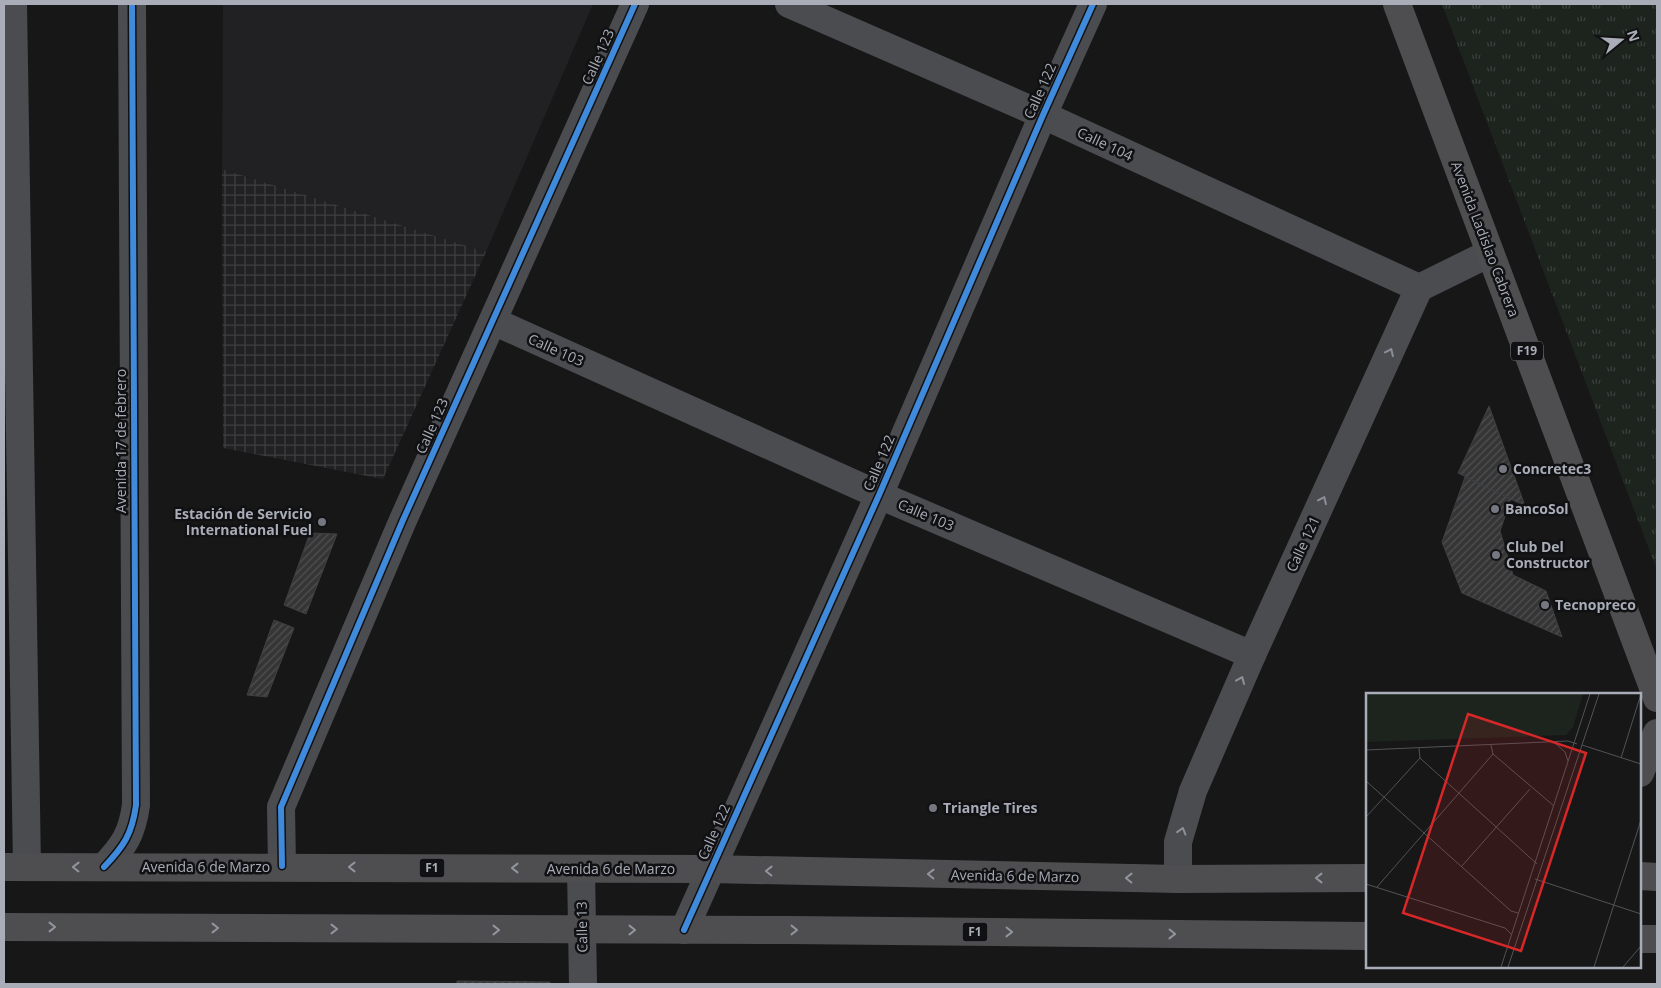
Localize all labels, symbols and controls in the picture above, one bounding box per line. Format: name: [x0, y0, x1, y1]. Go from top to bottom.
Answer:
north arrow: [1596, 15, 1646, 65]
street label: Calle 123: [577, 26, 618, 88]
text: N: [1623, 27, 1645, 44]
street label: Calle 122: [1019, 60, 1060, 122]
street label: Calle 104: [1074, 122, 1136, 165]
street label: Avenida Ladislao Cabrera: [1447, 158, 1524, 319]
street label: Calle 103: [525, 329, 587, 370]
road number: F19: [1511, 342, 1543, 361]
one-way arrow: [1384, 348, 1395, 357]
street label: Avenida 17 de febrero: [111, 369, 130, 513]
street label: Calle 123: [411, 395, 452, 457]
street label: Calle 122: [858, 432, 899, 494]
place label: Concretec3: [1513, 459, 1591, 478]
marker: Concretec3: [1497, 463, 1509, 475]
street label: Calle 103: [895, 494, 957, 535]
one-way arrow: [1316, 496, 1327, 505]
place label: BancoSol: [1505, 499, 1569, 518]
marker: BancoSol: [1489, 503, 1501, 515]
place label: Estación de Servicio International Fuel: [174, 504, 312, 539]
street label: Calle 121: [1281, 513, 1324, 575]
marker: Estación de Servicio International Fuel: [316, 516, 328, 528]
place label: Club Del Constructor: [1506, 537, 1590, 572]
marker: Club Del Constructor: [1490, 549, 1502, 561]
place label: Tecnopreco: [1555, 595, 1636, 614]
marker: Tecnopreco: [1539, 599, 1551, 611]
one-way arrow: [1235, 676, 1246, 685]
inset map: [1366, 693, 1641, 968]
place label: Triangle Tires: [943, 798, 1037, 817]
street label: Calle 122: [693, 801, 734, 863]
marker: Triangle Tires: [927, 802, 939, 814]
one-way arrow: [1176, 827, 1186, 835]
street label: Avenida 6 de Marzo: [142, 857, 270, 876]
road number: F1: [420, 858, 444, 878]
street label: Avenida 6 de Marzo: [547, 859, 675, 878]
one-way arrow: [72, 862, 80, 872]
one-way arrow: [348, 862, 356, 872]
one-way arrow: [511, 863, 518, 873]
one-way arrow: [765, 865, 773, 876]
street label: Avenida 6 de Marzo: [951, 865, 1079, 886]
one-way arrow: [927, 869, 935, 879]
one-way arrow: [1125, 873, 1132, 883]
one-way arrow: [1314, 873, 1322, 883]
street label: Calle 13: [572, 901, 591, 953]
one-way arrow: [49, 922, 57, 932]
road number: F1: [962, 922, 988, 942]
one-way arrow: [212, 923, 219, 933]
one-way arrow: [330, 924, 338, 934]
one-way arrow: [492, 925, 500, 935]
one-way arrow: [628, 925, 636, 935]
one-way arrow: [790, 925, 798, 935]
one-way arrow: [1006, 927, 1013, 937]
one-way arrow: [1168, 929, 1176, 939]

